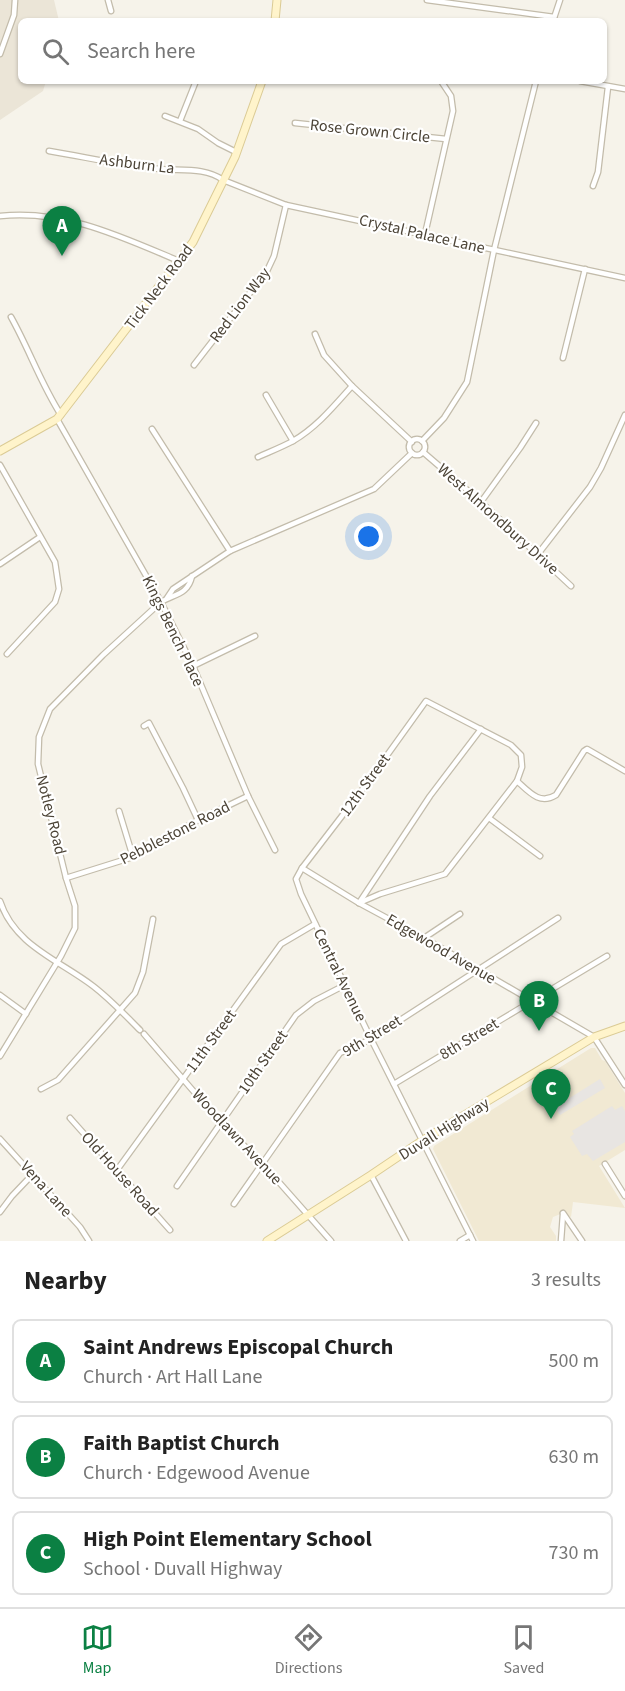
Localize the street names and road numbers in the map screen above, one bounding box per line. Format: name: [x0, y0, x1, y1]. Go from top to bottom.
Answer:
street label: Rose Grown Circle: [309, 114, 431, 148]
street label: Ashburn La: [98, 148, 176, 180]
street label: Crystal Palace Lane: [357, 209, 487, 259]
street label: Tick Neck Road: [120, 240, 198, 334]
street label: Red Lion Way: [204, 262, 276, 347]
street label: West Almondbury Drive: [432, 458, 564, 580]
street label: Kings Bench Place: [137, 572, 210, 690]
street label: 12th Street: [335, 748, 396, 821]
street label: Notley Road: [30, 773, 72, 857]
street label: Pebblestone Road: [116, 796, 234, 870]
street label: Edgewood Avenue: [382, 909, 500, 989]
street label: Central Avenue: [308, 925, 372, 1025]
street label: 11th Street: [181, 1004, 242, 1077]
street label: 9th Street: [338, 1009, 406, 1062]
street label: 8th Street: [435, 1012, 503, 1065]
street label: 10th Street: [233, 1025, 293, 1098]
street label: Woodlawn Avenue: [187, 1084, 287, 1190]
street label: Duvall Highway: [394, 1092, 494, 1166]
street label: Old House Road: [76, 1127, 164, 1221]
street label: Vena Lane: [15, 1156, 77, 1222]

